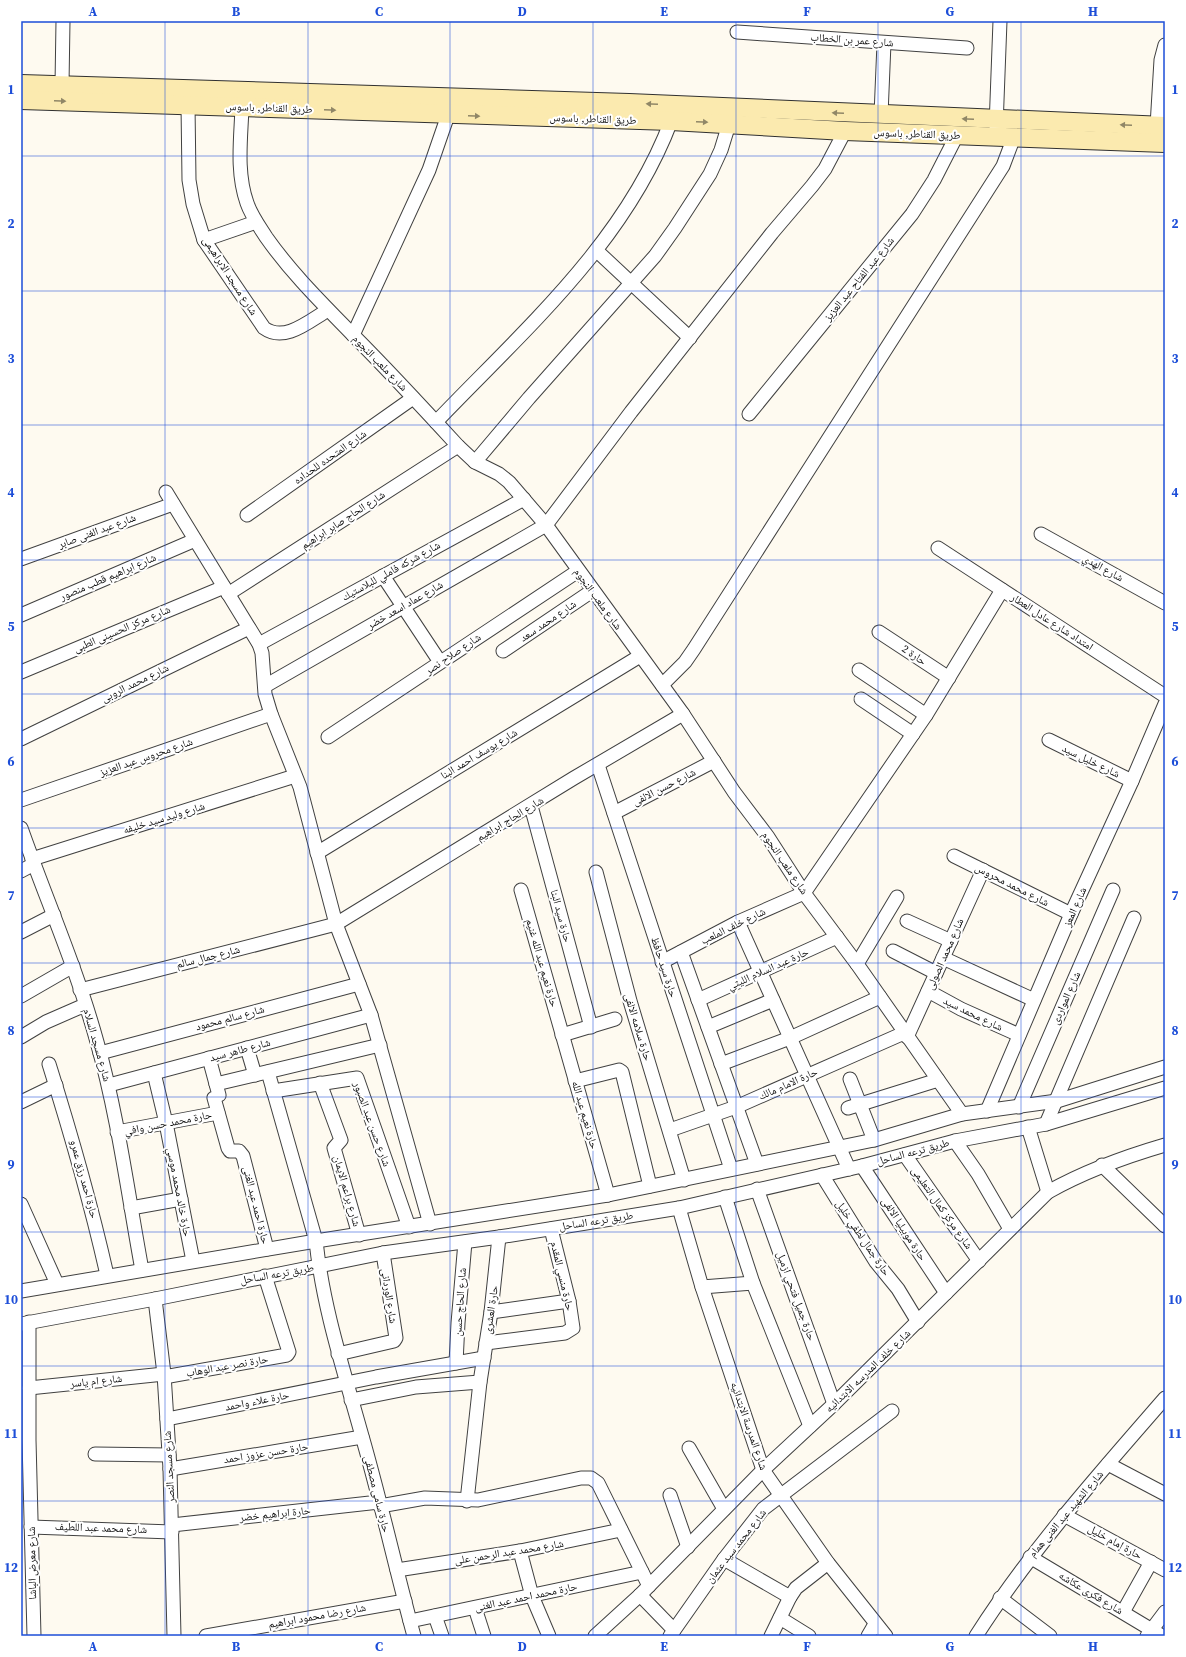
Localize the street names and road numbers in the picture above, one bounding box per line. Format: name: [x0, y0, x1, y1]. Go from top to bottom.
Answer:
street label: شارع عمر بن الخطاب: [810, 30, 894, 50]
street label: طريق القناطر, باسوس: [225, 99, 313, 117]
street label: طريق القناطر, باسوس: [549, 110, 637, 128]
street label: طريق القناطر, باسوس: [873, 125, 961, 143]
street label: شارع مسجد الابراهيمى: [199, 234, 261, 318]
street label: شارع عبد الفتاح عبد العزيز: [820, 234, 898, 325]
street label: شارع ملعب النجوم: [349, 331, 411, 395]
street label: شارع المتحده للحداده: [291, 426, 369, 488]
street label: شارع الحاج صابر ابراهيم: [298, 487, 388, 553]
street label: شارع عبد الغنى صابر: [55, 510, 138, 552]
street label: شارع شركه فاملي للبلاستيك: [339, 538, 443, 605]
street label: شارع ابراهيم قطب منصور: [57, 550, 159, 604]
street label: شارع الهدي: [1079, 551, 1126, 586]
street label: شارع ملعب النجوم: [570, 565, 626, 633]
street label: شارع عماد اسعد خضر: [363, 577, 446, 633]
street label: امتداد شارع عادل العطار: [1007, 589, 1096, 654]
street label: شارع محمد سعد: [517, 597, 579, 645]
street label: شارع مركز الحسينى الطبى: [71, 602, 173, 656]
street label: شارع صلاح نصر: [421, 630, 484, 679]
street label: حارة 2: [899, 641, 929, 669]
street label: شارع محمد الروبى: [99, 660, 171, 706]
street label: شارع يوسف احمد البنا: [438, 725, 520, 783]
street label: شارع محروس عبد العزيز: [96, 734, 195, 780]
street label: شارع خليل سيد: [1060, 741, 1122, 781]
street label: شارع حسن الالفى: [630, 765, 698, 809]
street label: شارع الحاج ابراهيم: [473, 793, 547, 845]
street label: شارع وليد سيد خليفه: [121, 798, 207, 838]
street label: شارع ملعب النجوم: [758, 828, 812, 898]
street label: شارع محمد محروس: [972, 860, 1052, 910]
street label: شارع المعز: [1059, 885, 1090, 930]
street label: حارة سيد البنا: [547, 888, 575, 944]
street label: شارع خلف الملعب: [698, 904, 768, 948]
street label: شارع محمد الصولى: [923, 916, 967, 992]
street label: حارة نعيم عبد الله غنيم: [522, 917, 562, 1009]
street label: حارة سيد حافظ: [647, 935, 681, 999]
street label: شارع جمال سالم: [175, 942, 241, 972]
street label: حارة عبد السلام الليثي: [725, 944, 811, 994]
street label: شارع المواردى: [1048, 969, 1084, 1027]
street label: حارة سلامه الالفى: [621, 991, 655, 1063]
street label: شارع محمد سيد: [941, 993, 1005, 1035]
street label: شارع سالم محمود: [194, 1002, 266, 1034]
street label: شارع مسجد السلام: [79, 1007, 115, 1083]
street label: شارع طاهر سيد: [208, 1035, 272, 1065]
street label: حارة الامام مالك: [756, 1064, 820, 1104]
street label: شارع حسن عبد الصبور: [349, 1078, 394, 1169]
street label: حارة نعيم عبد الله: [568, 1079, 602, 1151]
street label: حارة محمد حسن وافي: [123, 1107, 213, 1140]
street label: طريق ترعه الساحل: [875, 1135, 951, 1169]
street label: حارة احمد رزق عمرو: [66, 1138, 102, 1220]
street label: حارة خالد محمد موسي: [162, 1146, 195, 1238]
street label: شارع براعم الايمان: [330, 1154, 364, 1228]
street label: حارة احمد عبد الغنى: [239, 1164, 273, 1246]
street label: شارع مركز كمال التعليمى: [908, 1164, 976, 1252]
street label: حارة موبيليا الالفى: [878, 1194, 930, 1264]
street label: حارة جمال لطفي خليل: [831, 1197, 894, 1279]
street label: طريق ترعه الساحل: [558, 1208, 634, 1234]
street label: حارة منسي المقدم: [546, 1240, 577, 1312]
street label: حارة جميل فتحي ازميل: [772, 1249, 819, 1343]
street label: طريق ترعه الساحل: [239, 1260, 315, 1288]
street label: شارع الوردانى: [377, 1267, 401, 1325]
street label: شارع الحاج حسن: [450, 1267, 470, 1337]
street label: حارة العشرى: [480, 1285, 502, 1335]
street label: شارع خلف المدرسه الابتدائيه: [822, 1326, 914, 1416]
street label: حارة نصر عبد الوهاب: [185, 1351, 269, 1381]
street label: شارع ام ياسر: [68, 1371, 123, 1391]
street label: شارع المدرسة الابتدائيه: [727, 1380, 771, 1472]
street label: حارة علاء واحمد: [224, 1387, 290, 1415]
street label: شارع مسجد النصر: [160, 1431, 178, 1504]
street label: حارة حسن عزوز احمد: [223, 1439, 309, 1467]
street label: حارة سامى مصطفى: [360, 1454, 394, 1534]
street label: شارع الشهيد عبد الغنى همام: [1025, 1467, 1107, 1561]
street label: حارة ابراهيم خضر: [238, 1503, 311, 1525]
street label: شارع محمد سيد عثمان: [702, 1506, 770, 1586]
street label: شارع محمد عبد اللطيف: [55, 1519, 147, 1537]
street label: حارة إمام خليل: [1085, 1521, 1145, 1563]
street label: شارع معرض الباشا: [24, 1526, 40, 1600]
street label: شارع محمد عبد الرحمن على: [453, 1536, 565, 1568]
street label: شارع فكرى عكاشه: [1056, 1568, 1126, 1618]
street label: حارة محمد احمد عبد الغنى: [473, 1579, 579, 1615]
street label: شارع رضا محمود ابراهيم: [267, 1600, 367, 1632]

